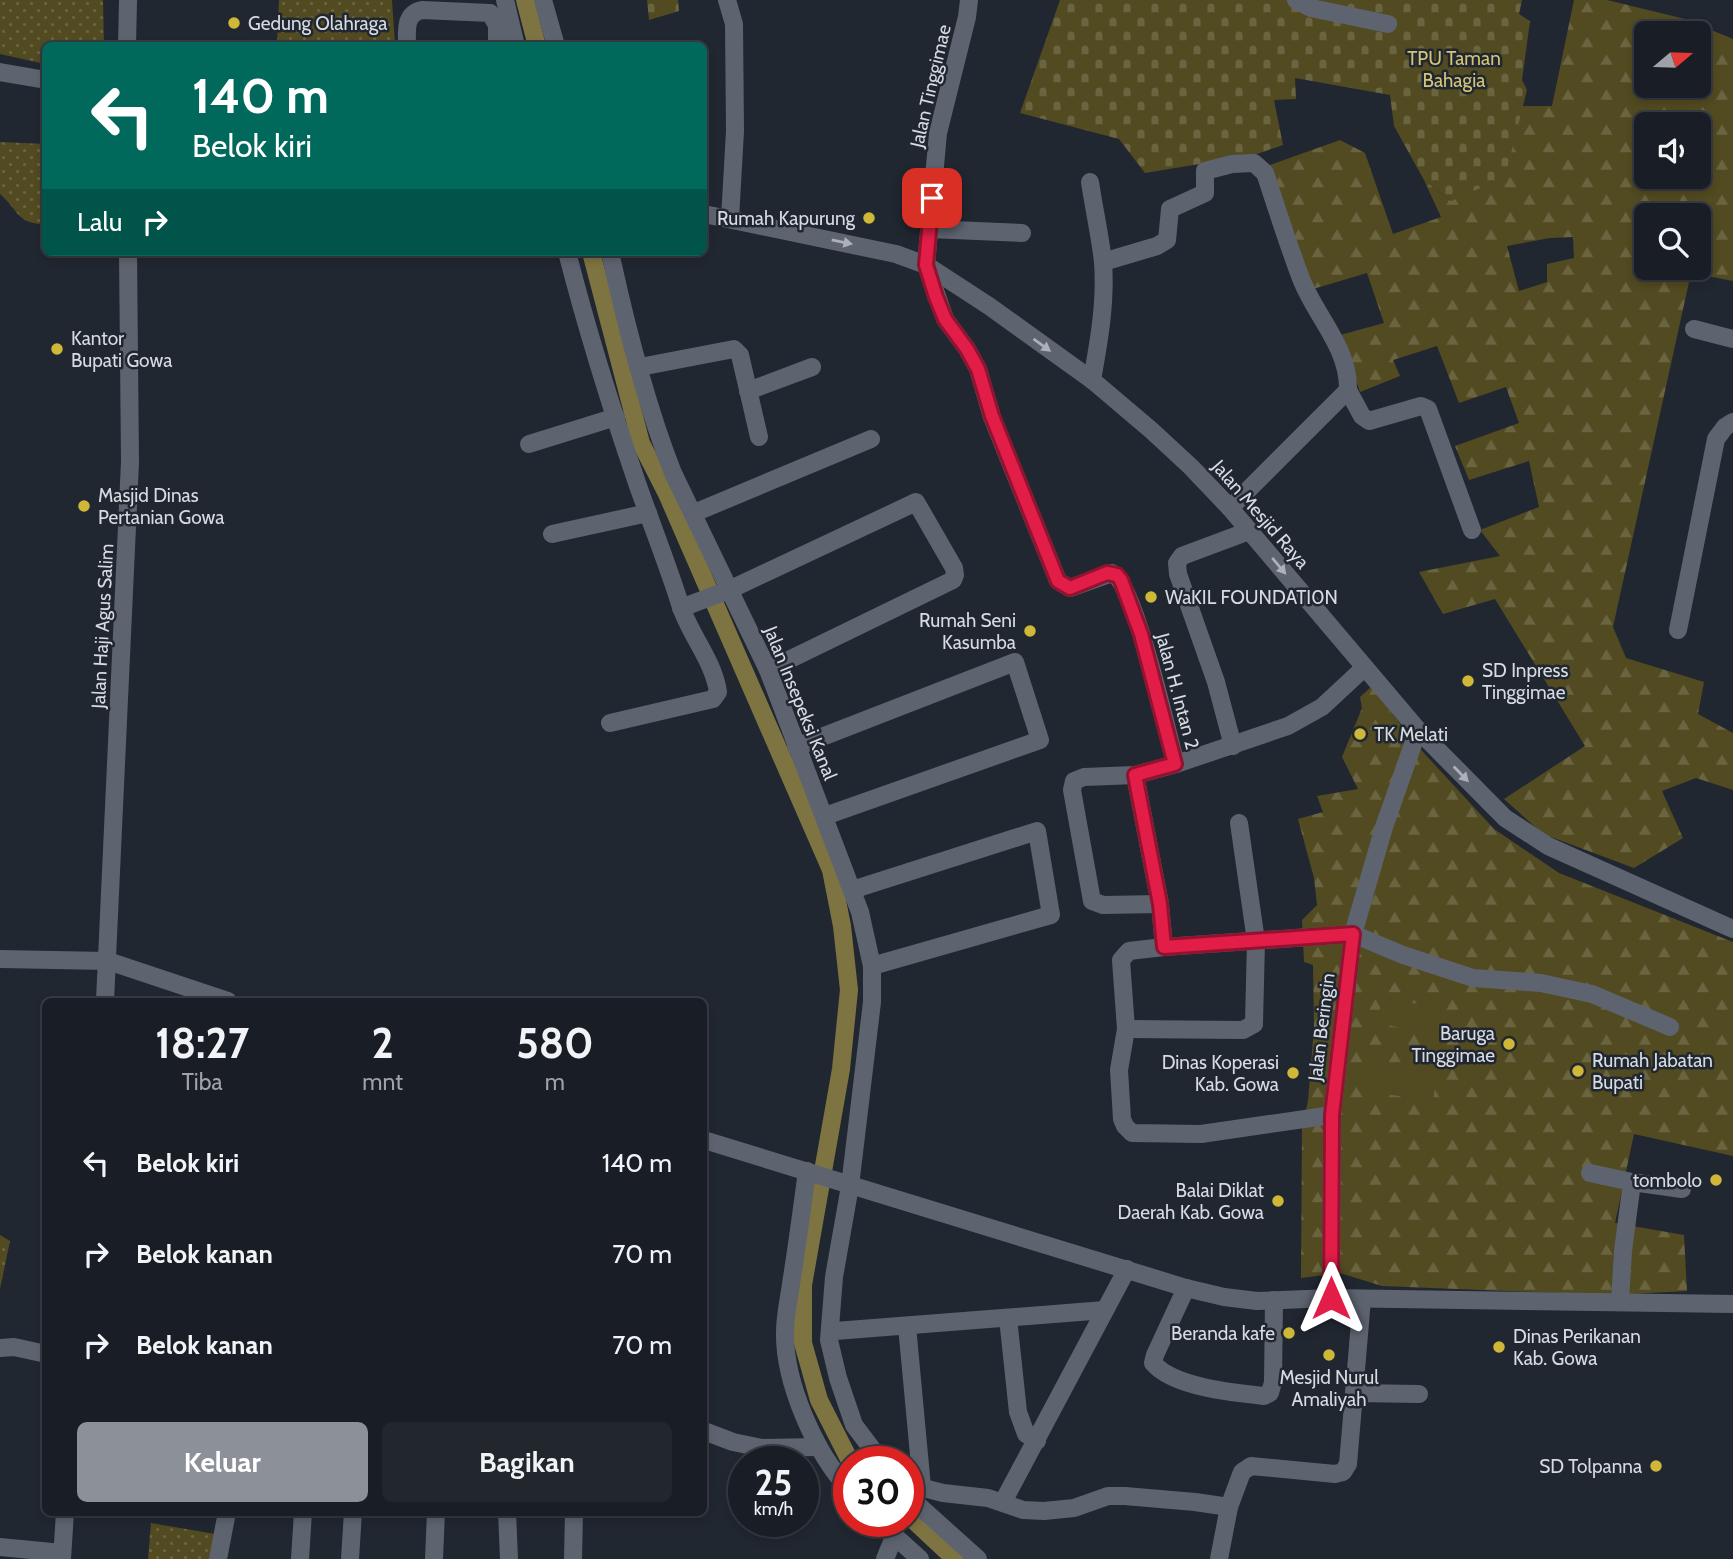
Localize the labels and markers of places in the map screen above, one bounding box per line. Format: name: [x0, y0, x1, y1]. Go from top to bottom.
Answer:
place label: Gedung Olahraga: [248, 12, 387, 35]
marker: Gedung Olahraga: [226, 15, 242, 31]
pin: [902, 168, 962, 228]
place label: Rumah Kapurung: [717, 207, 856, 230]
marker: Rumah Kapurung: [861, 210, 877, 226]
place label: Kantor Bupati Gowa: [71, 327, 172, 372]
marker: Kantor Bupati Gowa: [49, 341, 65, 357]
place label: Masjid Dinas Pertanian Gowa: [98, 484, 224, 529]
marker: Masjid Dinas Pertanian Gowa: [76, 498, 92, 514]
place label: WaKIL FOUNDATI0N: [1165, 586, 1338, 609]
marker: WaKIL FOUNDATI0N: [1143, 589, 1159, 605]
place label: Rumah Seni Kasumba: [919, 609, 1016, 654]
marker: Rumah Seni Kasumba: [1022, 623, 1038, 639]
place label: SD Inpress Tinggimae: [1482, 659, 1568, 704]
marker: SD Inpress Tinggimae: [1460, 673, 1476, 689]
place label: TK Melati: [1374, 723, 1448, 746]
marker: TK Melati: [1352, 726, 1368, 742]
place label: Baruga Tinggimae: [1412, 1022, 1495, 1067]
marker: Baruga Tinggimae: [1501, 1036, 1517, 1052]
place label: Rumah Jabatan Bupati: [1592, 1049, 1713, 1094]
place label: Dinas Koperasi Kab. Gowa: [1162, 1051, 1279, 1096]
marker: Rumah Jabatan Bupati: [1570, 1063, 1586, 1079]
marker: Dinas Koperasi Kab. Gowa: [1285, 1065, 1301, 1081]
place label: tombolo: [1633, 1169, 1702, 1192]
marker: tombolo: [1708, 1172, 1724, 1188]
place label: Balai Diklat Daerah Kab. Gowa: [1118, 1179, 1265, 1224]
marker: Balai Diklat Daerah Kab. Gowa: [1270, 1193, 1286, 1209]
place label: Beranda kafe: [1171, 1322, 1275, 1345]
marker: Beranda kafe: [1281, 1325, 1297, 1341]
place label: Dinas Perikanan Kab. Gowa: [1513, 1325, 1641, 1370]
marker: Dinas Perikanan Kab. Gowa: [1491, 1339, 1507, 1355]
marker: Mesjid Nurul Amaliyah: [1321, 1347, 1337, 1363]
place label: Mesjid Nurul Amaliyah: [1279, 1366, 1379, 1411]
place label: SD Tolpanna: [1539, 1455, 1642, 1478]
marker: SD Tolpanna: [1648, 1458, 1664, 1474]

